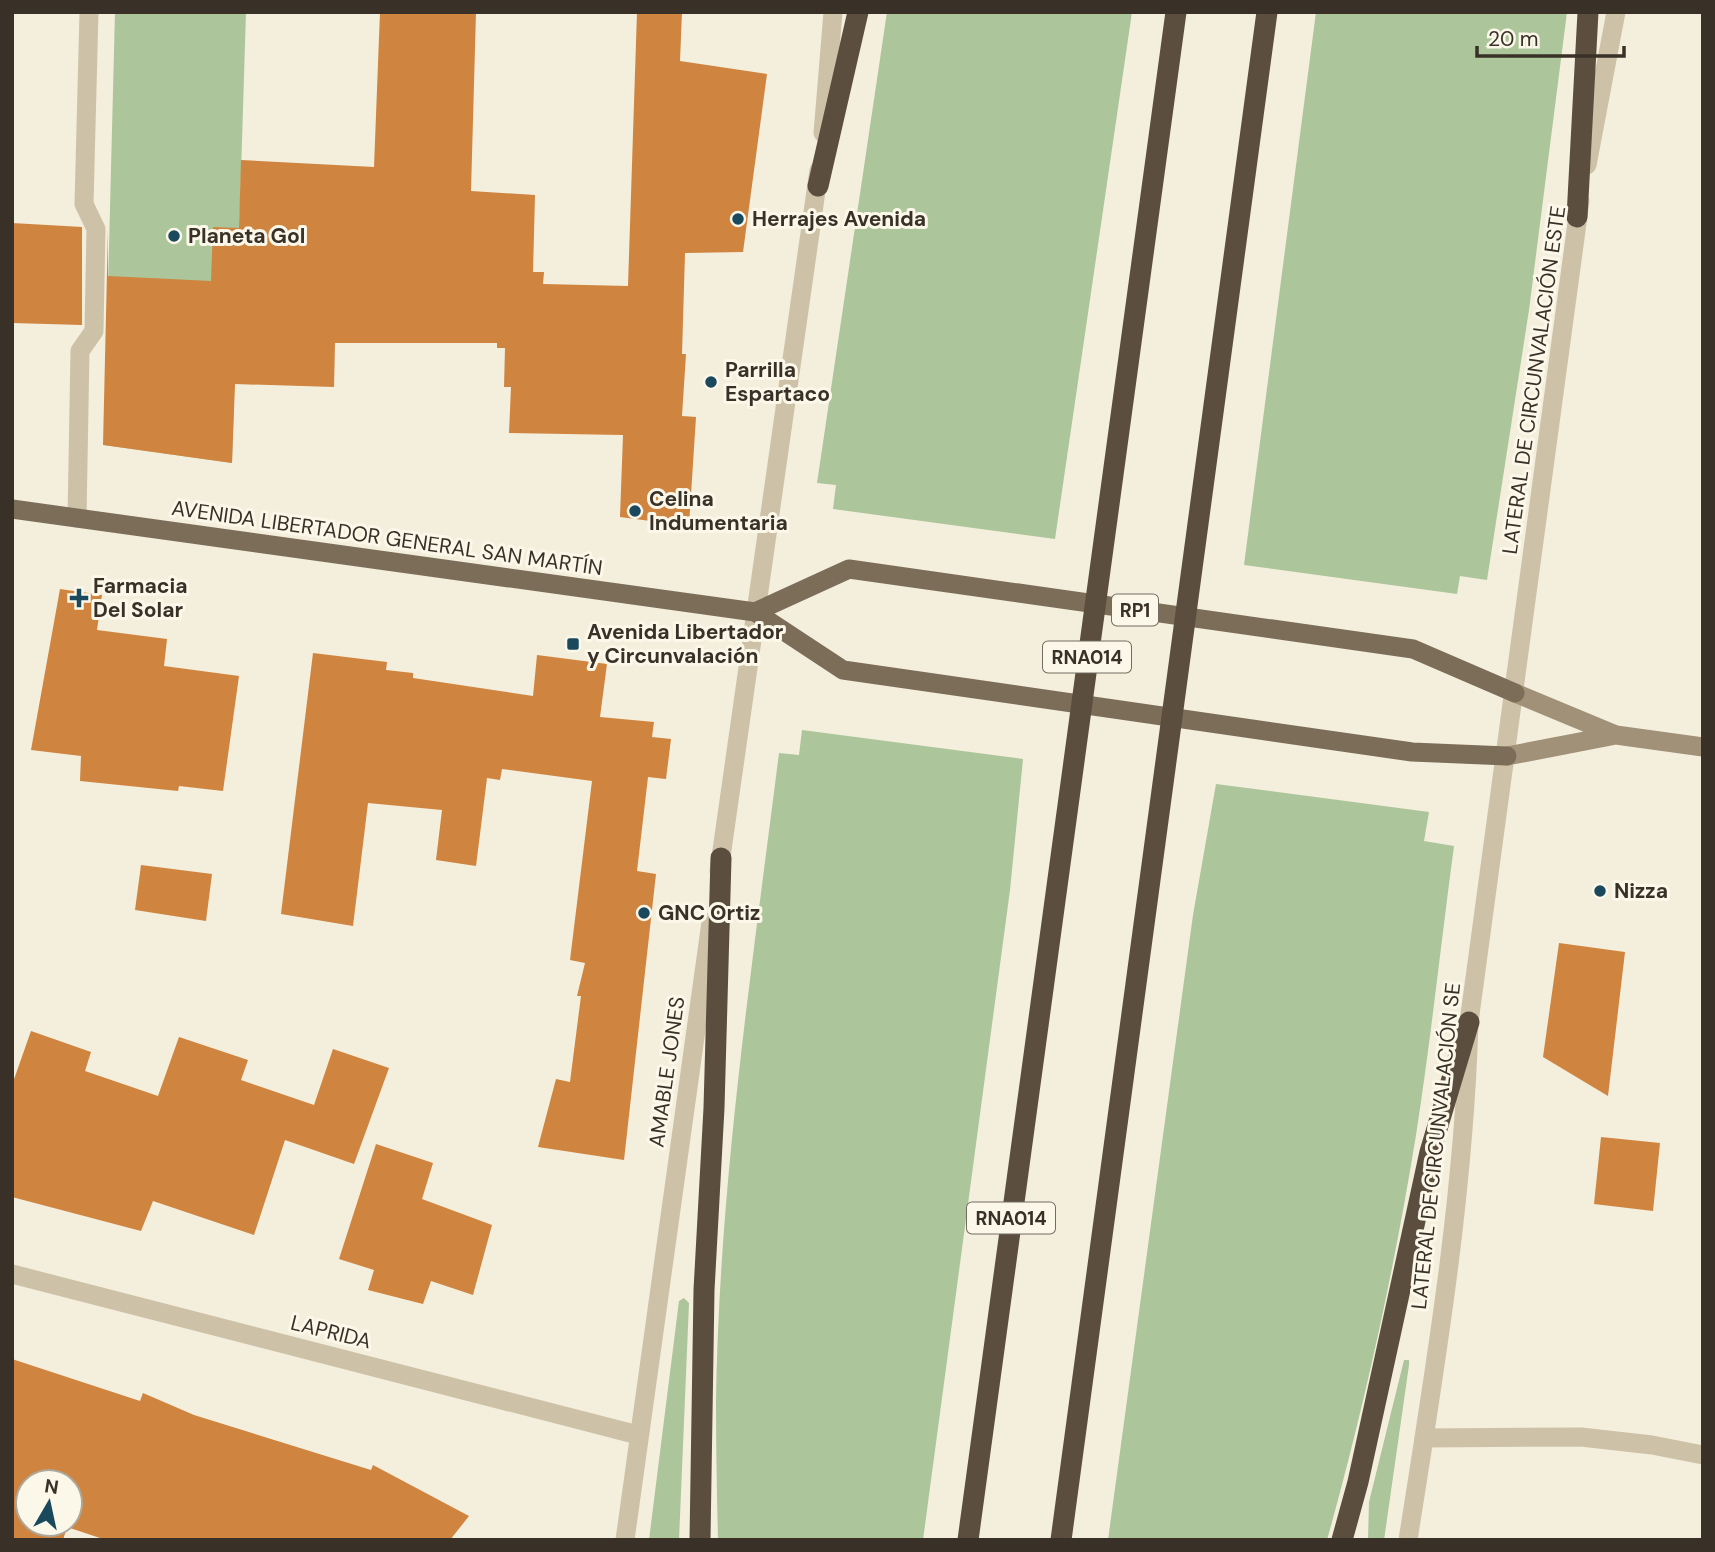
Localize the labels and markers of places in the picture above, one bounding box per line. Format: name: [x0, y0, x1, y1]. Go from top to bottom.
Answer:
place label: Herrajes Avenida: [752, 205, 926, 233]
marker: Herrajes Avenida: [730, 211, 746, 227]
place label: Planeta Gol: [188, 222, 305, 250]
marker: Planeta Gol: [166, 228, 182, 244]
place label: Parrilla Espartaco: [725, 356, 830, 408]
marker: Parrilla Espartaco: [703, 374, 719, 390]
place label: Celina Indumentaria: [649, 485, 788, 537]
marker: Celina Indumentaria: [627, 503, 643, 519]
place label: Farmacia Del Solar: [93, 572, 188, 624]
marker: Farmacia Del Solar: [71, 590, 87, 606]
place label: Avenida Libertador y Circunvalación: [587, 618, 784, 670]
marker: Avenida Libertador y Circunvalación: [565, 636, 581, 652]
place label: Nizza: [1614, 877, 1668, 905]
marker: Nizza: [1592, 883, 1608, 899]
place label: GNC Ortiz: [658, 899, 760, 927]
marker: GNC Ortiz: [636, 905, 652, 921]

